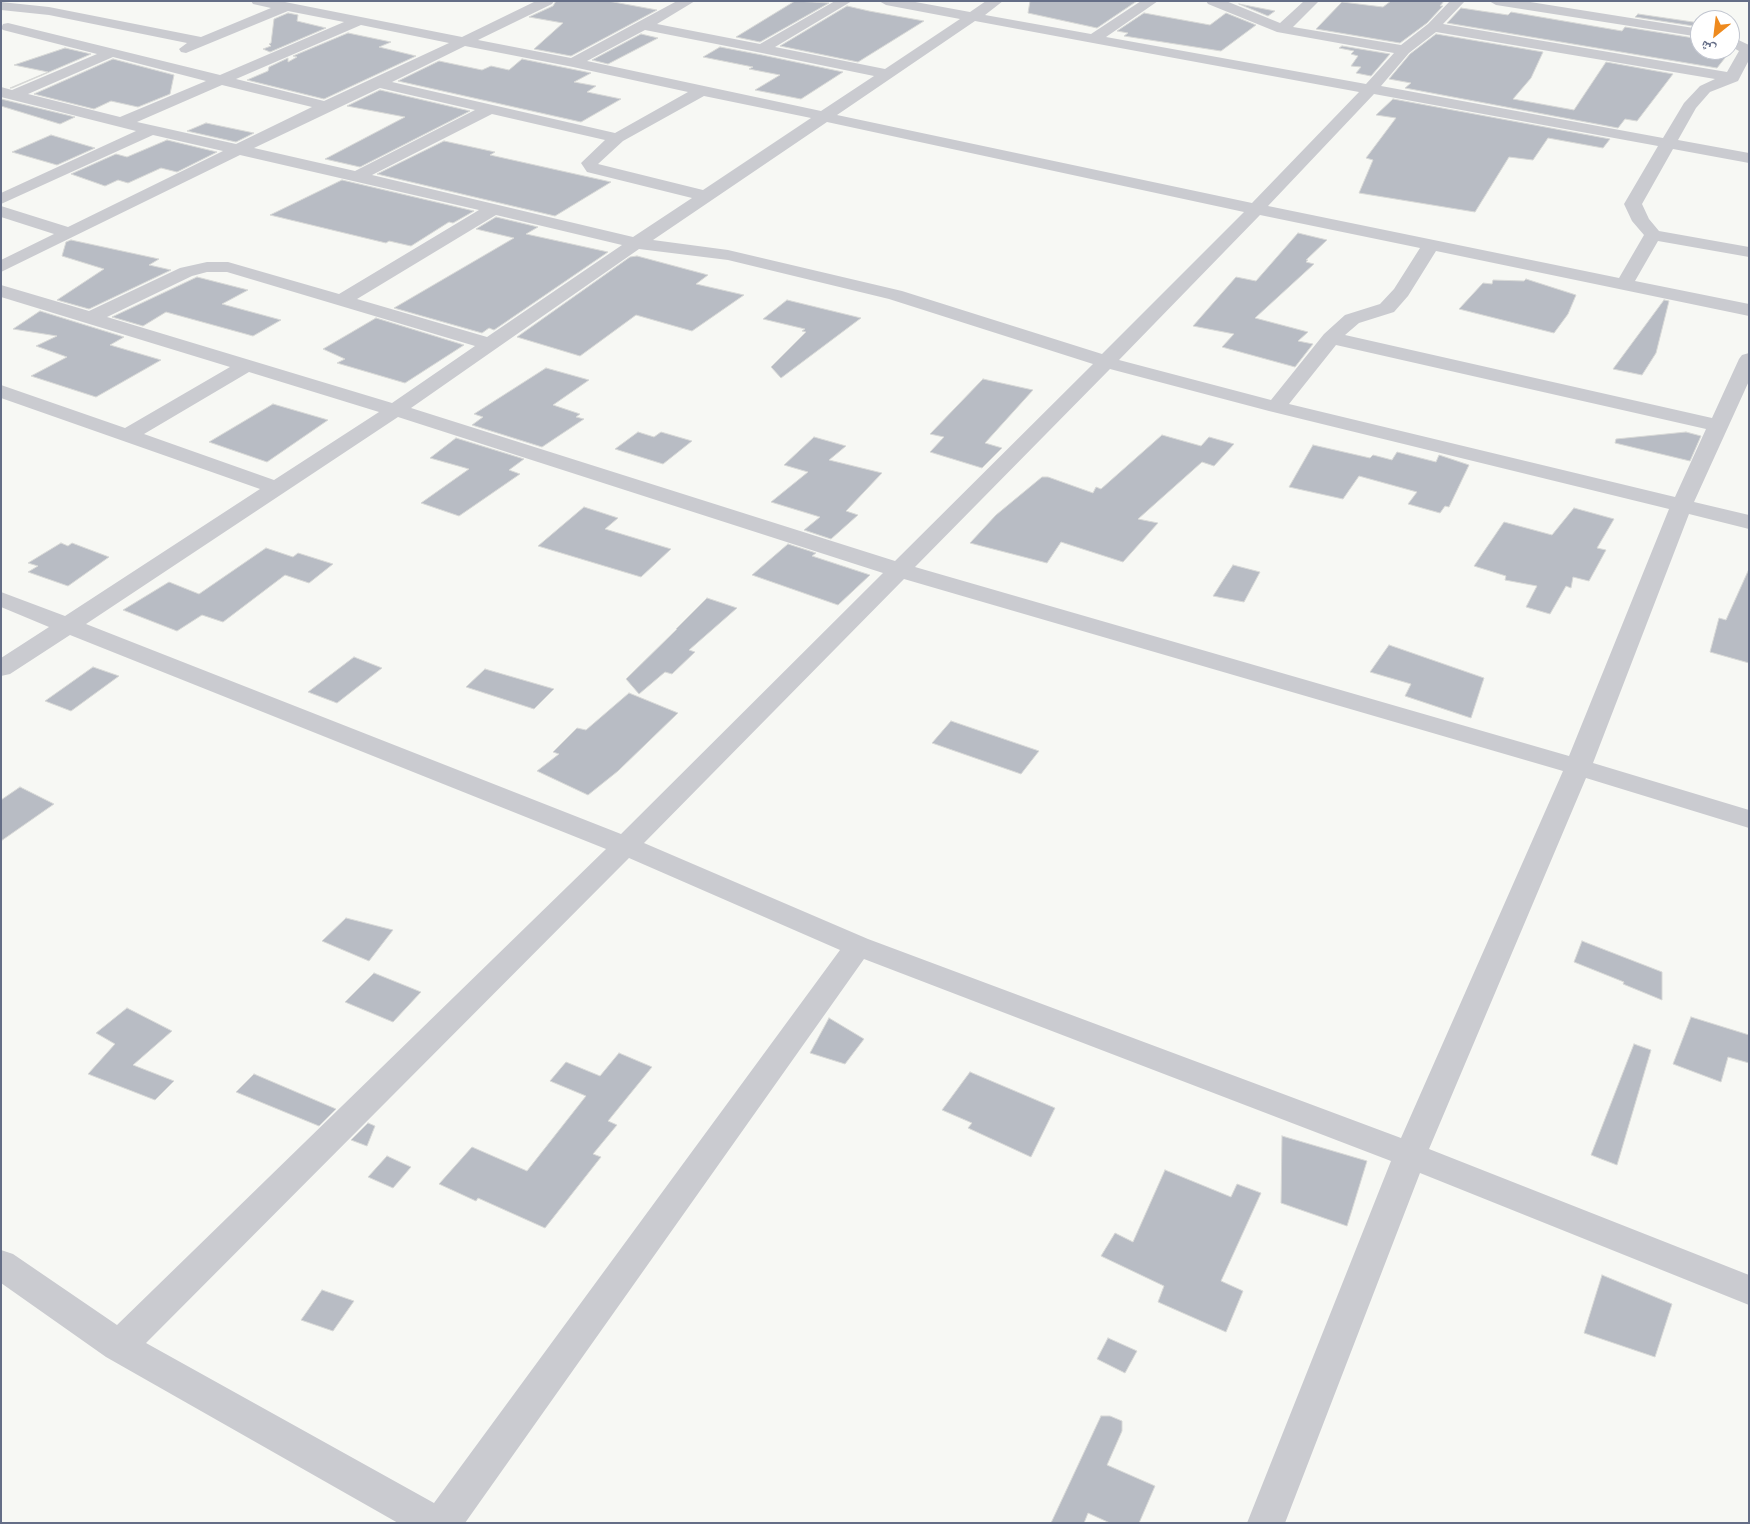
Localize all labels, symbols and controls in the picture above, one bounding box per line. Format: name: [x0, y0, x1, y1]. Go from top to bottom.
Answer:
north arrow: [1690, 10, 1740, 60]
text: ش: [1698, 38, 1718, 57]

